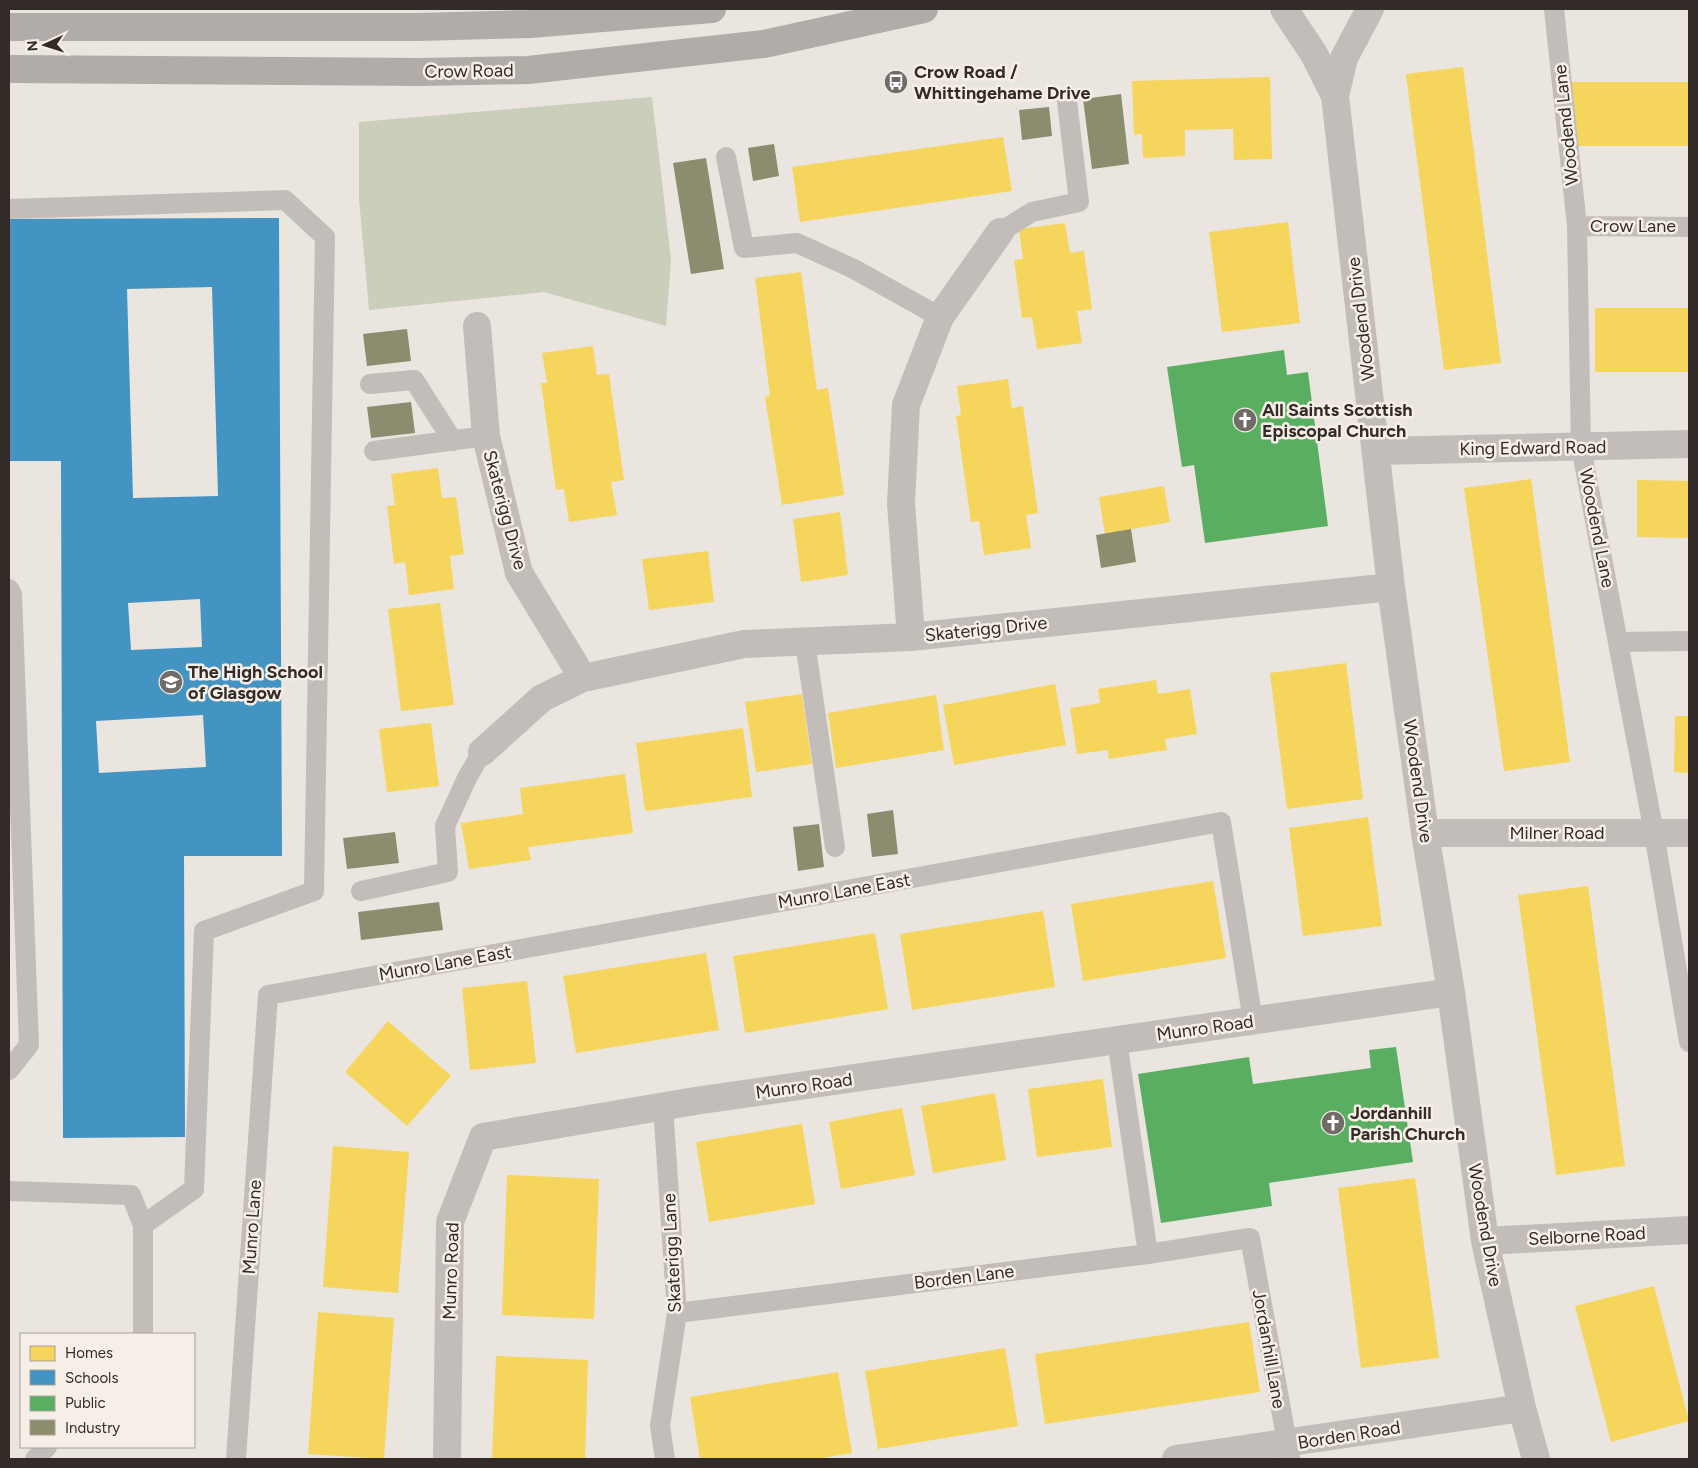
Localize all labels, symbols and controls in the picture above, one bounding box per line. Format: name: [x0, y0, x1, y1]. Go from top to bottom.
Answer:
north arrow: [20, 20, 70, 70]
text: N: [24, 40, 41, 52]
street label: Crow Road: [424, 59, 514, 83]
place label: Crow Road / Whittingehame Drive: [914, 61, 1091, 104]
street label: Woodend Lane: [1549, 63, 1583, 186]
bus stop icon: Crow Road / Whittingehame Drive: [883, 69, 909, 95]
street label: Crow Lane: [1590, 215, 1676, 237]
street label: Woodend Drive: [1342, 256, 1380, 382]
place label: All Saints Scottish Episcopal Church: [1262, 399, 1412, 442]
church icon: All Saints Scottish Episcopal Church: [1232, 407, 1258, 433]
street label: King Edward Road: [1459, 436, 1607, 460]
street label: Skaterigg Drive: [478, 448, 532, 572]
street label: Woodend Lane: [1575, 466, 1619, 590]
street label: Skaterigg Drive: [924, 612, 1048, 646]
place label: The High School of Glasgow: [188, 661, 323, 704]
school or university icon: The High School of Glasgow: [158, 669, 184, 695]
street label: Woodend Drive: [1398, 718, 1438, 844]
street label: Milner Road: [1509, 822, 1605, 844]
street label: Munro Lane East: [776, 868, 912, 913]
street label: Munro Lane East: [377, 940, 513, 985]
street label: Munro Road: [1155, 1010, 1255, 1046]
street label: Munro Road: [754, 1068, 854, 1104]
place label: Jordanhill Parish Church: [1350, 1102, 1465, 1145]
church icon: Jordanhill Parish Church: [1320, 1110, 1346, 1136]
street label: Woodend Drive: [1463, 1162, 1507, 1288]
street label: Munro Lane: [238, 1179, 266, 1275]
street label: Skaterigg Lane: [658, 1193, 686, 1313]
street label: Munro Road: [438, 1222, 464, 1320]
street label: Selborne Road: [1528, 1222, 1646, 1250]
street label: Borden Lane: [913, 1260, 1016, 1294]
street label: Jordanhill Lane: [1248, 1288, 1290, 1410]
legend: [20, 1333, 195, 1448]
text: Homes: [65, 1344, 113, 1362]
text: Schools: [65, 1369, 118, 1387]
text: Public: [65, 1394, 106, 1412]
street label: Borden Road: [1296, 1416, 1402, 1454]
text: Industry: [65, 1419, 120, 1437]

